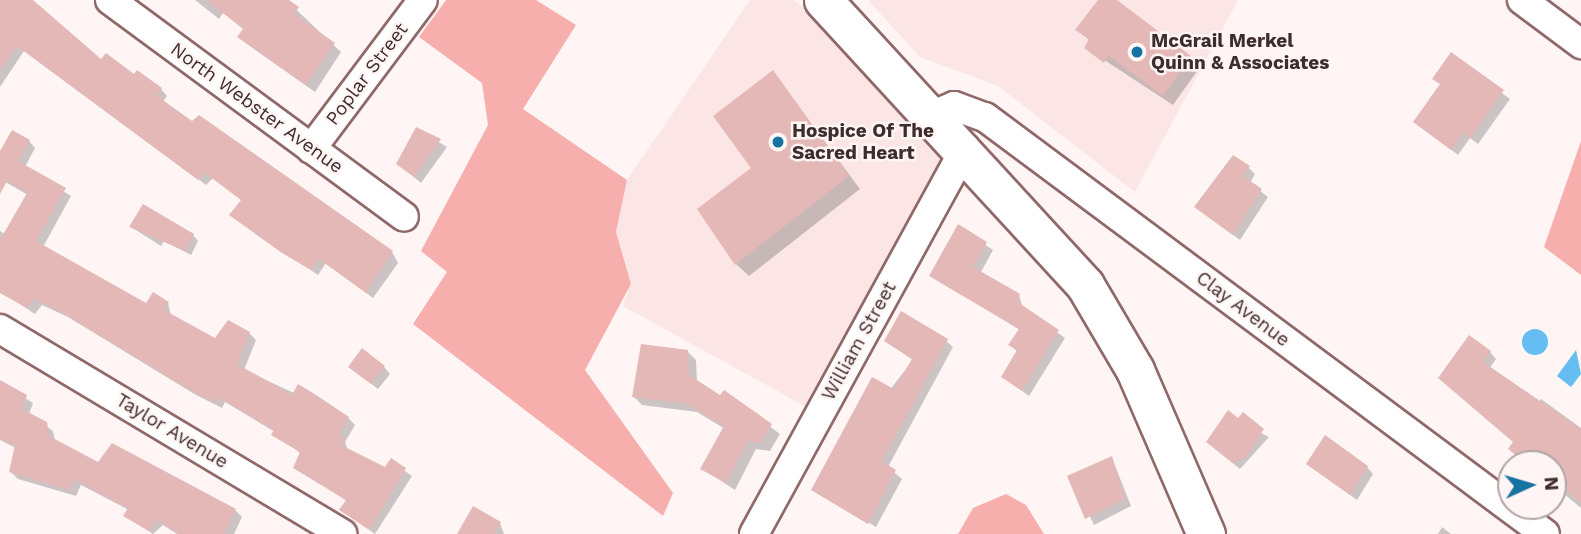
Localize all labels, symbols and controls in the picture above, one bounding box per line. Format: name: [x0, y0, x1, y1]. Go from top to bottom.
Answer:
street label: Poplar Street: [321, 18, 413, 130]
place label: McGrail Merkel Quinn & Associates: [1151, 30, 1330, 74]
street label: North Webster Avenue: [166, 37, 348, 179]
marker: McGrail Merkel Quinn & Associates: [1129, 44, 1145, 60]
place label: Hospice Of The Sacred Heart: [792, 120, 935, 164]
marker: Hospice Of The Sacred Heart: [770, 134, 786, 150]
street label: Clay Avenue: [1191, 266, 1295, 352]
street label: William Street: [817, 278, 901, 404]
street label: Taylor Avenue: [111, 388, 233, 474]
north arrow: [1497, 450, 1567, 520]
text: N: [1539, 476, 1563, 491]

